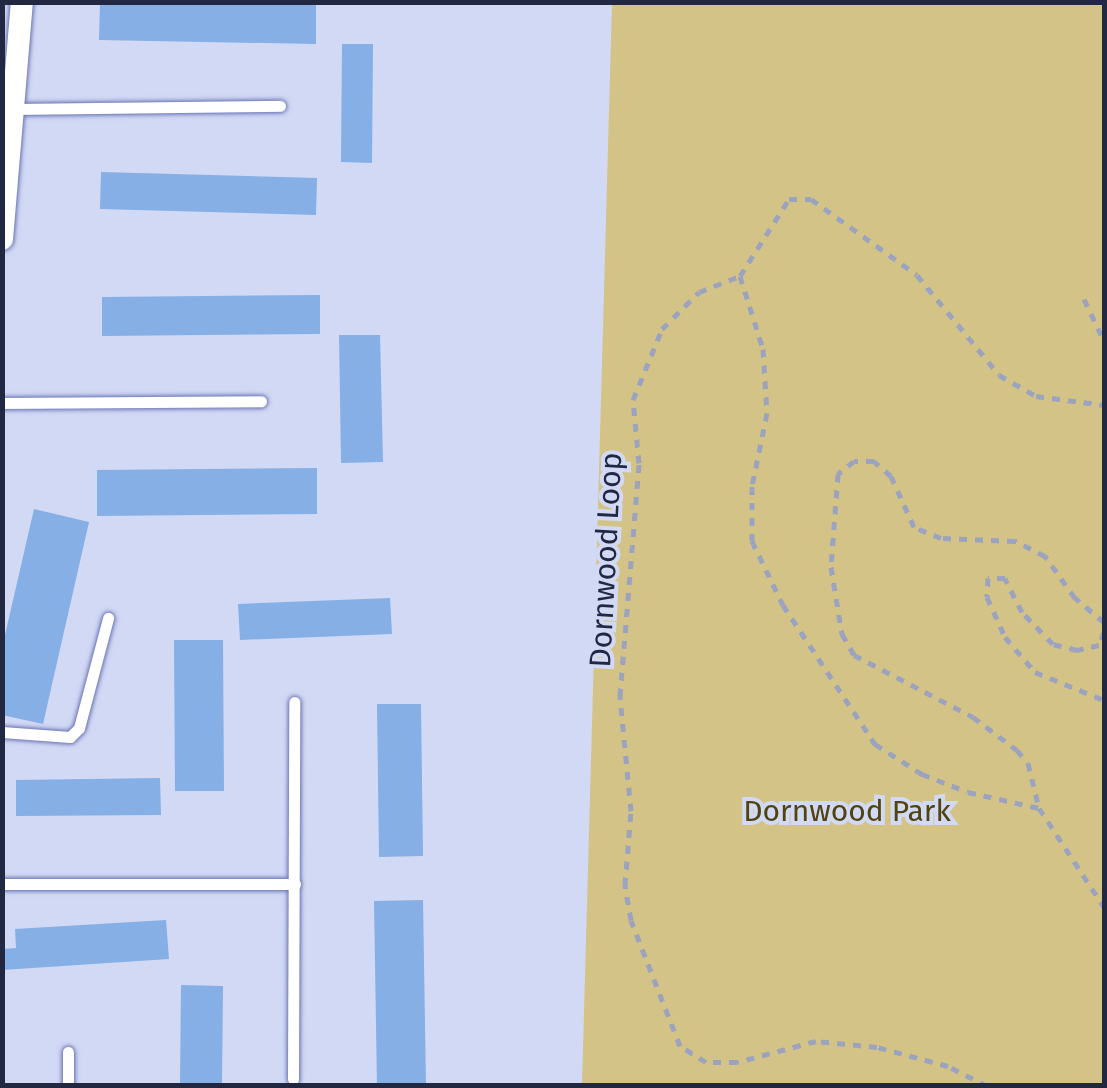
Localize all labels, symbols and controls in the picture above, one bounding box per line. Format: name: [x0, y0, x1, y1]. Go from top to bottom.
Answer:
street label: Dornwood Loop: [582, 451, 630, 669]
park label: Dornwood Park: [743, 793, 951, 829]

